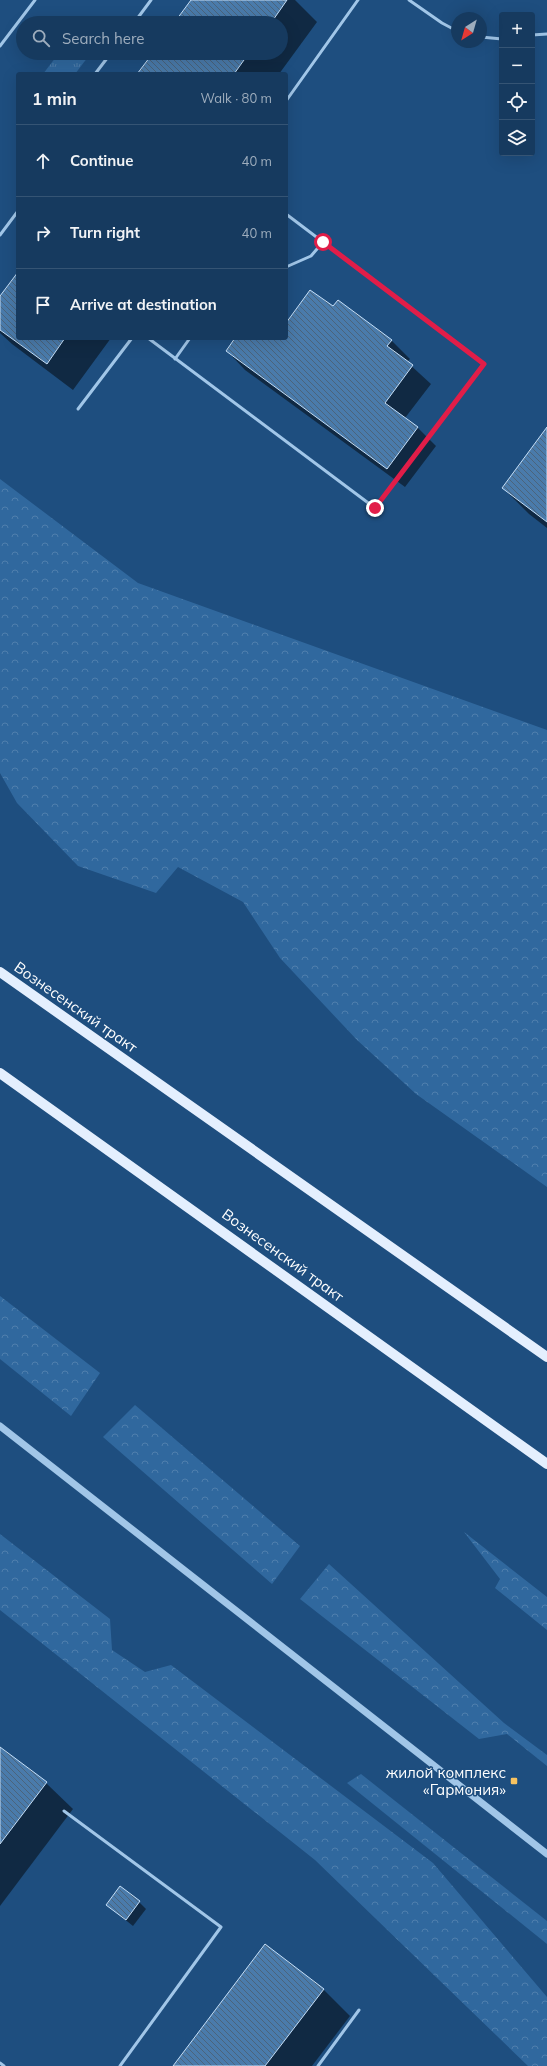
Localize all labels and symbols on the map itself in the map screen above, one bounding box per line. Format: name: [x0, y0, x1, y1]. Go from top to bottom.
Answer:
north arrow: [451, 12, 487, 48]
route start: [314, 233, 332, 251]
route end: [366, 499, 384, 517]
street label: Вознесенский тракт: [11, 957, 141, 1057]
street label: Вознесенский тракт: [218, 1204, 348, 1306]
place label: жилой комплекс «Гармония»: [386, 1763, 506, 1799]
marker: жилой комплекс «Гармония»: [509, 1776, 519, 1786]

